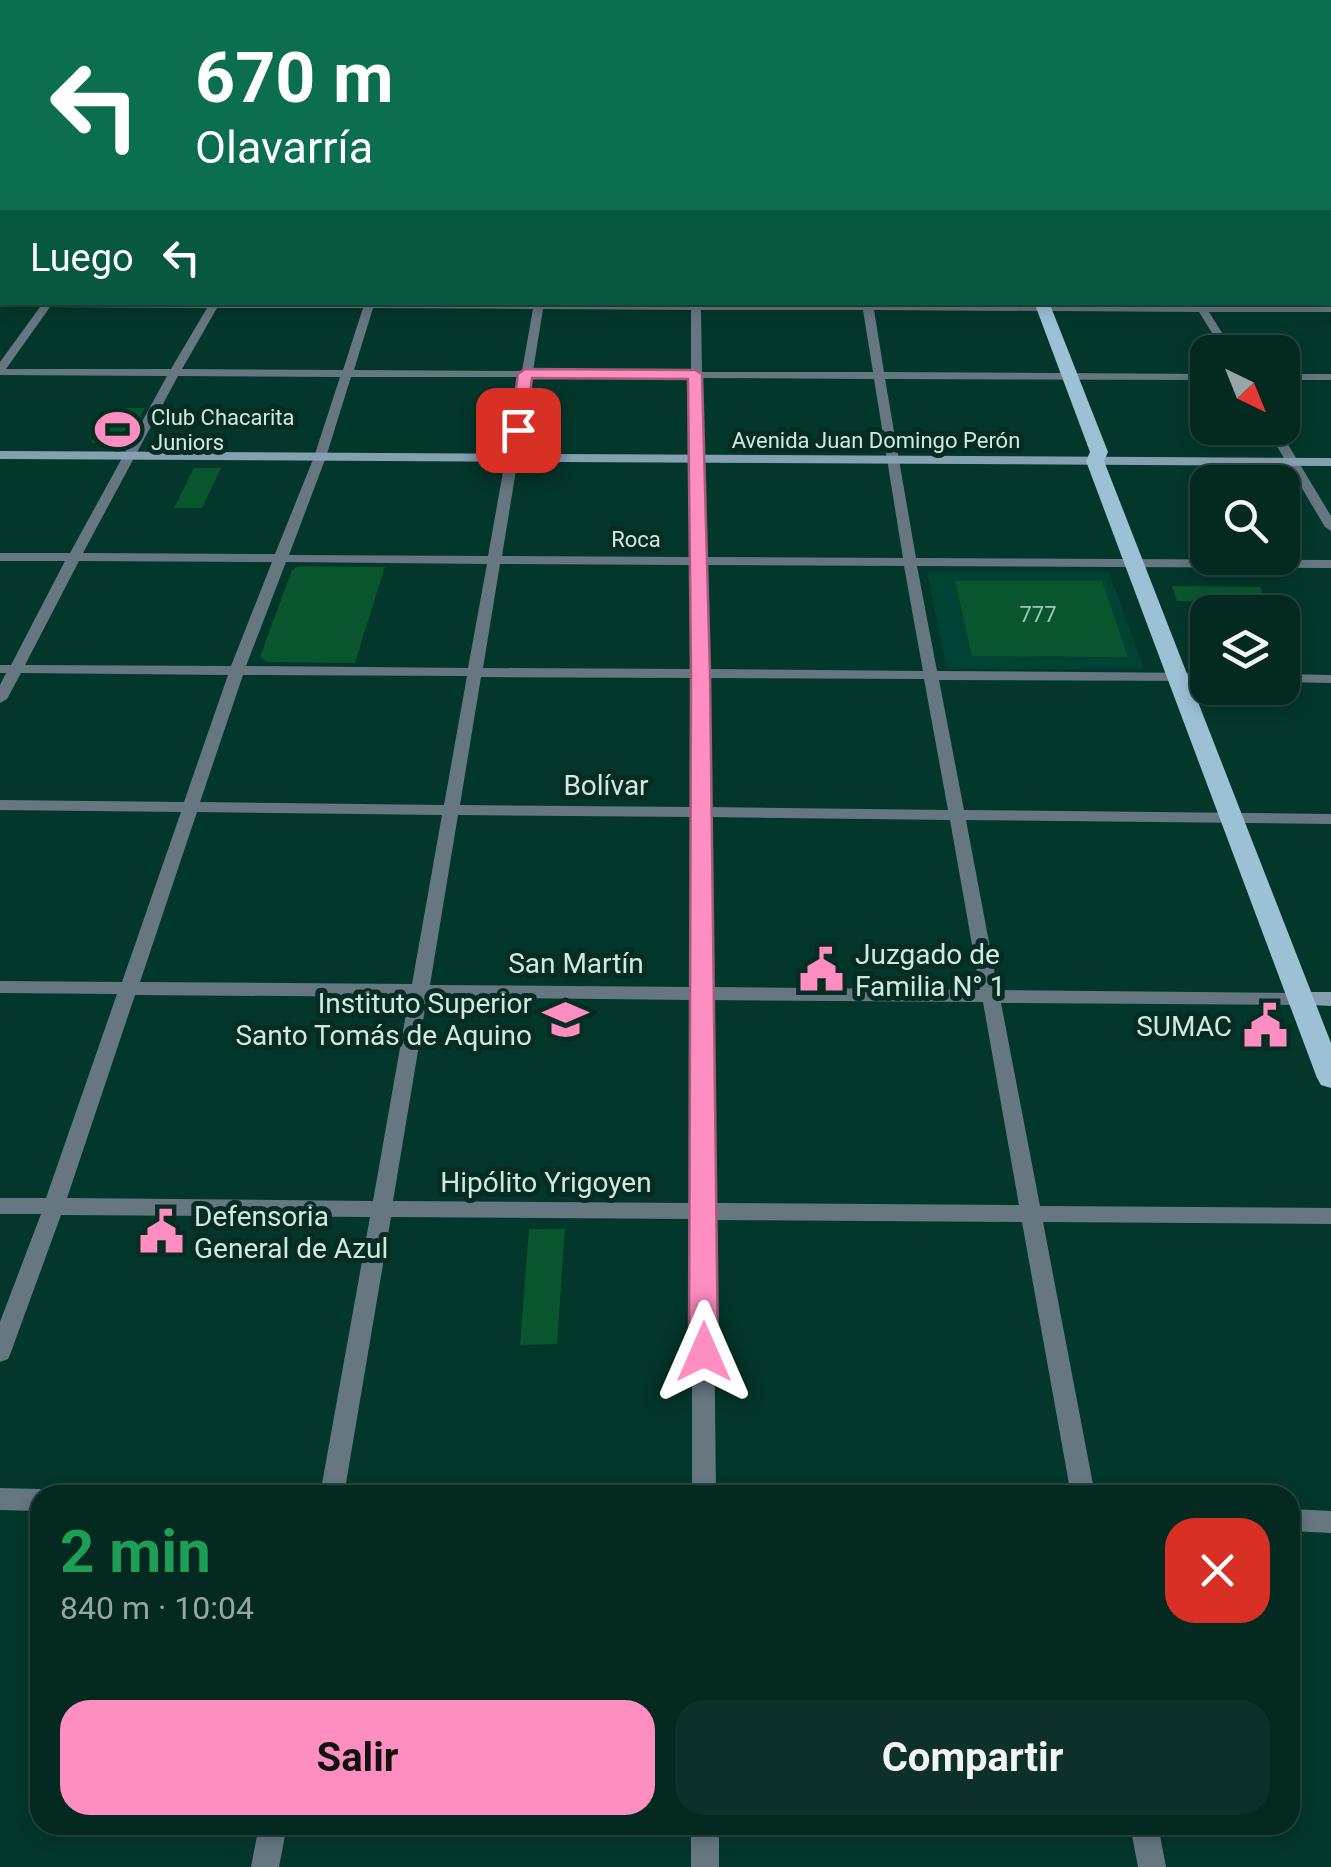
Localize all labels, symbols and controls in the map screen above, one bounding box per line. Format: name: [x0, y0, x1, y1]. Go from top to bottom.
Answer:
text: 670 m: [195, 37, 394, 119]
icon: left: [30, 40, 160, 170]
text: Olavarría: [195, 121, 373, 174]
icon: left: [154, 230, 209, 285]
text: Luego: [30, 236, 134, 280]
north arrow: [1190, 335, 1300, 445]
map controls: [1190, 335, 1300, 705]
pin: [476, 388, 561, 473]
icon: arrive: [491, 403, 546, 458]
place label: Club Chacarita Juniors: [151, 405, 294, 455]
sports icon: Club Chacarita Juniors: [94, 406, 142, 454]
street label: Avenida Juan Domingo Perón: [732, 428, 1020, 453]
button: search: [1190, 465, 1300, 575]
street label: Roca: [611, 527, 661, 552]
button: layers: [1190, 595, 1300, 705]
house number: 777: [1019, 602, 1057, 627]
street label: Bolívar: [563, 769, 649, 802]
place label: Juzgado de Familia N° 1: [855, 938, 1006, 1003]
public building icon: Juzgado de Familia N° 1: [798, 946, 846, 994]
street label: San Martín: [508, 947, 644, 980]
place label: Instituto Superior Santo Tomás de Aquino: [235, 987, 533, 1052]
school or university icon: Instituto Superior Santo Tomás de Aquino: [541, 995, 589, 1043]
public building icon: SUMAC: [1241, 1002, 1289, 1050]
place label: SUMAC: [1136, 1010, 1232, 1043]
street label: Hipólito Yrigoyen: [440, 1166, 652, 1199]
place label: Defensoria General de Azul: [194, 1200, 388, 1265]
public building icon: Defensoria General de Azul: [137, 1208, 185, 1256]
position arrow: [652, 1300, 756, 1404]
text: 2 min: [60, 1516, 211, 1587]
button: close: [1165, 1518, 1270, 1623]
text: 840 m · 10:04: [60, 1589, 254, 1627]
button: Salir: [60, 1700, 655, 1815]
button: Compartir: [675, 1700, 1270, 1815]

